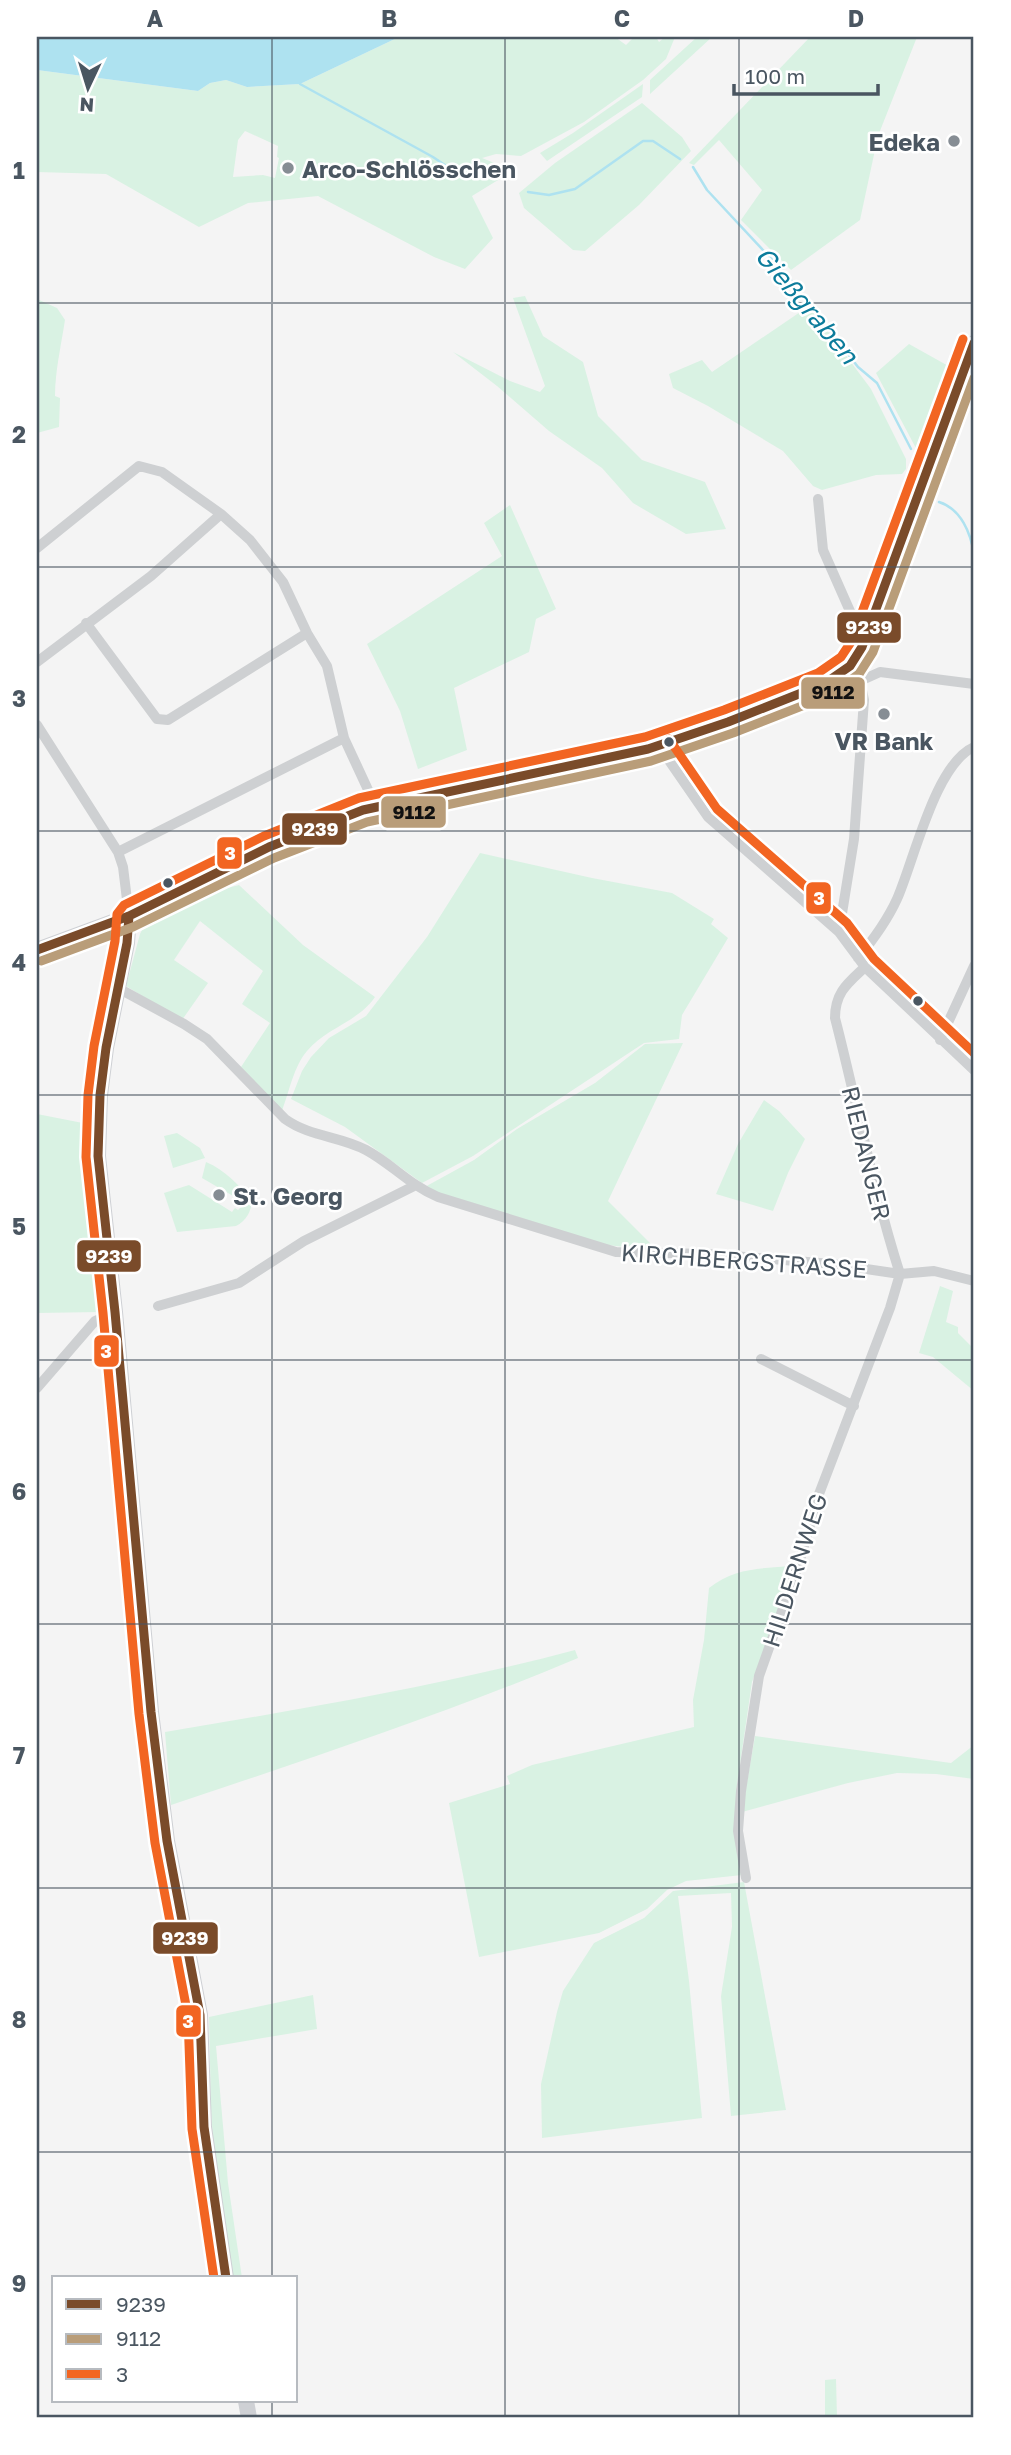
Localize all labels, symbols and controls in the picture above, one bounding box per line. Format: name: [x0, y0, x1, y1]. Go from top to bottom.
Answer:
text: A: [147, 4, 164, 32]
text: B: [381, 4, 397, 32]
text: C: [614, 4, 630, 32]
text: D: [848, 4, 864, 32]
north arrow: [52, 52, 122, 122]
scale bar: [734, 52, 878, 96]
text: 100 m: [745, 63, 805, 89]
text: N: [79, 93, 95, 117]
place label: Edeka: [869, 127, 940, 156]
marker: Edeka: [946, 133, 962, 149]
place label: Arco-Schlösschen: [302, 154, 516, 183]
text: 1: [13, 156, 25, 184]
marker: Arco-Schlösschen: [280, 160, 296, 176]
water label: Gießgraben: [749, 240, 866, 371]
text: 2: [12, 420, 26, 448]
line badge: 9239: [836, 611, 902, 644]
text: 9239: [845, 615, 893, 638]
line badge: 9112: [800, 676, 866, 710]
text: 9112: [811, 680, 855, 703]
text: 3: [12, 684, 26, 712]
marker: VR Bank: [876, 706, 892, 722]
place label: VR Bank: [835, 726, 934, 755]
unlabelled marker: [662, 735, 676, 749]
line badge: 9112: [380, 795, 447, 829]
text: 9112: [392, 800, 436, 823]
line badge: 9239: [281, 812, 348, 846]
text: 9239: [291, 817, 339, 840]
line badge: 3: [216, 836, 243, 870]
text: 3: [224, 841, 236, 864]
unlabelled marker: [161, 876, 175, 890]
line badge: 3: [805, 881, 832, 915]
text: 3: [813, 886, 825, 909]
text: 4: [12, 948, 26, 976]
unlabelled marker: [911, 994, 925, 1008]
street label: RIEDANGER: [836, 1083, 898, 1223]
place label: St. Georg: [233, 1181, 343, 1210]
marker: St. Georg: [211, 1187, 227, 1203]
text: 5: [12, 1212, 26, 1240]
street label: KIRCHBERGSTRASSE: [620, 1237, 868, 1283]
line badge: 9239: [76, 1239, 142, 1273]
text: 9239: [85, 1244, 133, 1267]
line badge: 3: [93, 1334, 120, 1368]
text: 3: [100, 1339, 112, 1362]
text: 6: [12, 1477, 26, 1505]
street label: HILDERNWEG: [755, 1489, 833, 1651]
text: 7: [13, 1741, 25, 1769]
line badge: 9239: [152, 1921, 219, 1955]
text: 9239: [161, 1926, 209, 1949]
line badge: 3: [175, 2004, 202, 2038]
text: 8: [12, 2005, 26, 2033]
text: 3: [182, 2009, 194, 2032]
text: 9: [12, 2269, 26, 2297]
legend: [52, 2276, 298, 2402]
text: 9239: [116, 2291, 166, 2317]
text: 9112: [116, 2325, 161, 2351]
text: 3: [116, 2361, 128, 2387]

